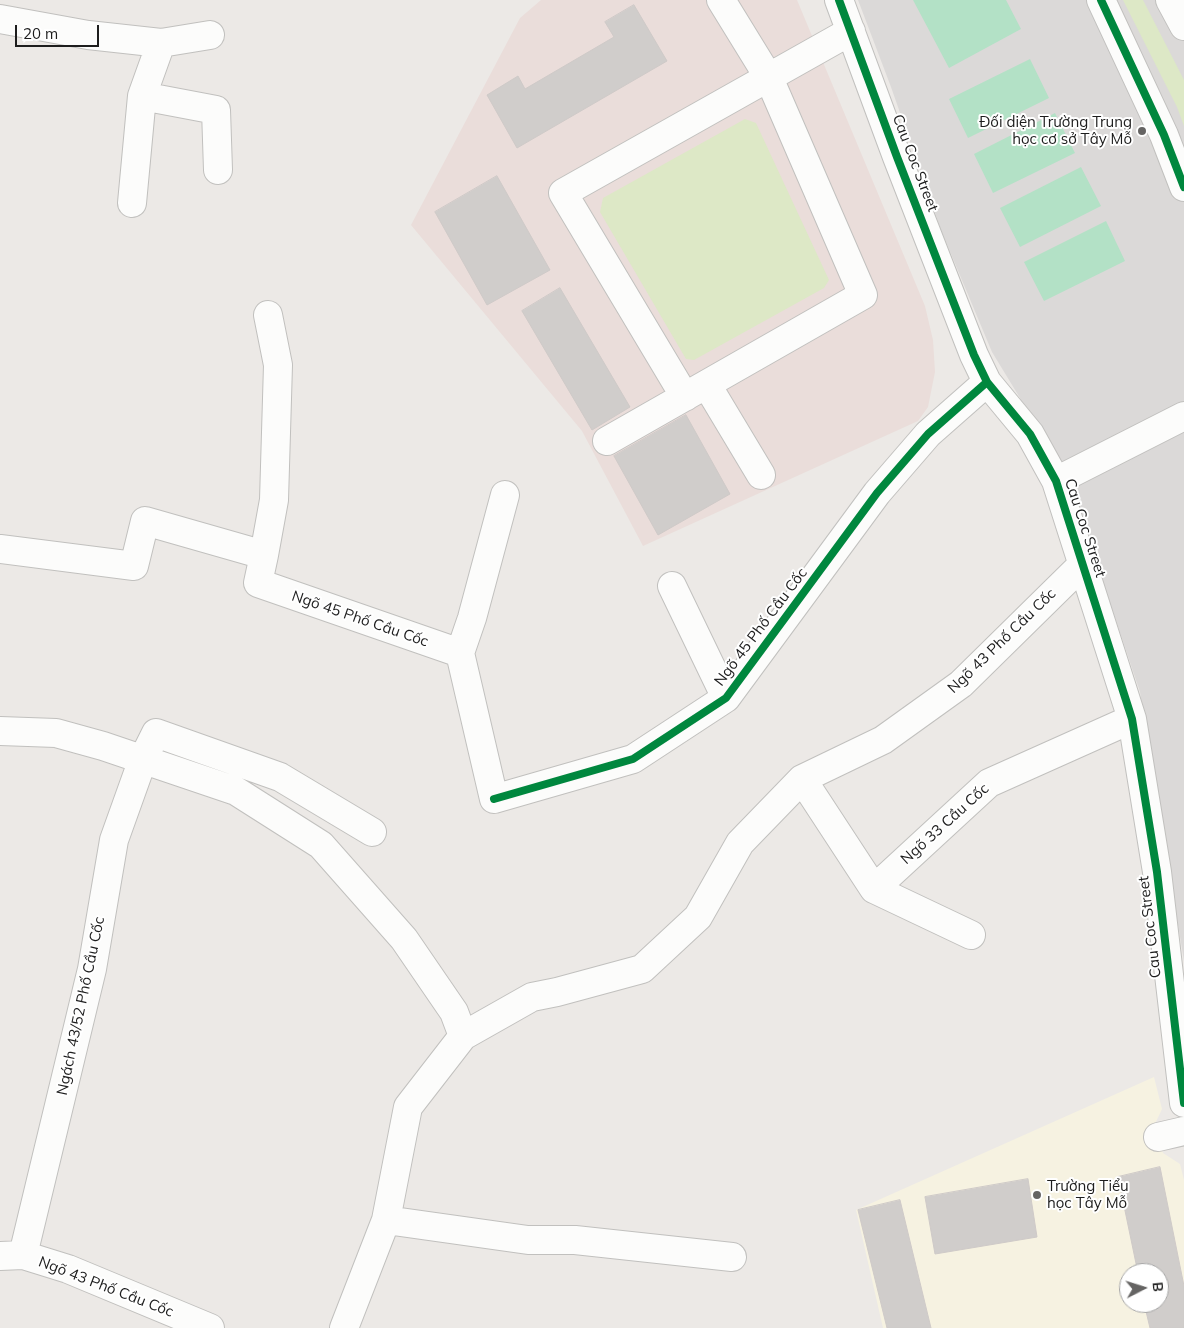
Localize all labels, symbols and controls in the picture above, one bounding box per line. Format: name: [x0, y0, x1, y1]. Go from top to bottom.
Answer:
scale bar: [18, 15, 101, 47]
text: 20 m: [23, 24, 58, 43]
street label: Cau Coc Street: [888, 112, 942, 214]
place label: Đối diện Trường Trung học cơ sở Tây Mỗ: [979, 113, 1132, 148]
marker: Đối diện Trường Trung học cơ sở Tây Mỗ: [1136, 125, 1148, 137]
street label: Cau Coc Street: [1061, 476, 1109, 580]
street label: Ngõ 45 Phố Cầu Cốc: [711, 564, 811, 690]
street label: Ngõ 43 Phố Cầu Cốc: [944, 585, 1060, 697]
street label: Ngõ 45 Phố Cầu Cốc: [289, 587, 431, 651]
street label: Ngõ 33 Cầu Cốc: [897, 780, 993, 868]
street label: Cau Coc Street: [1135, 875, 1165, 979]
street label: Ngách 43/52 Phố Cầu Cốc: [53, 915, 109, 1097]
place label: Trường Tiểu học Tây Mỗ: [1047, 1177, 1129, 1212]
marker: Trường Tiểu học Tây Mỗ: [1031, 1189, 1043, 1201]
street label: Ngõ 43 Phố Cầu Cốc: [36, 1253, 176, 1321]
north arrow: [1119, 1263, 1169, 1313]
text: B: [1149, 1281, 1167, 1292]

